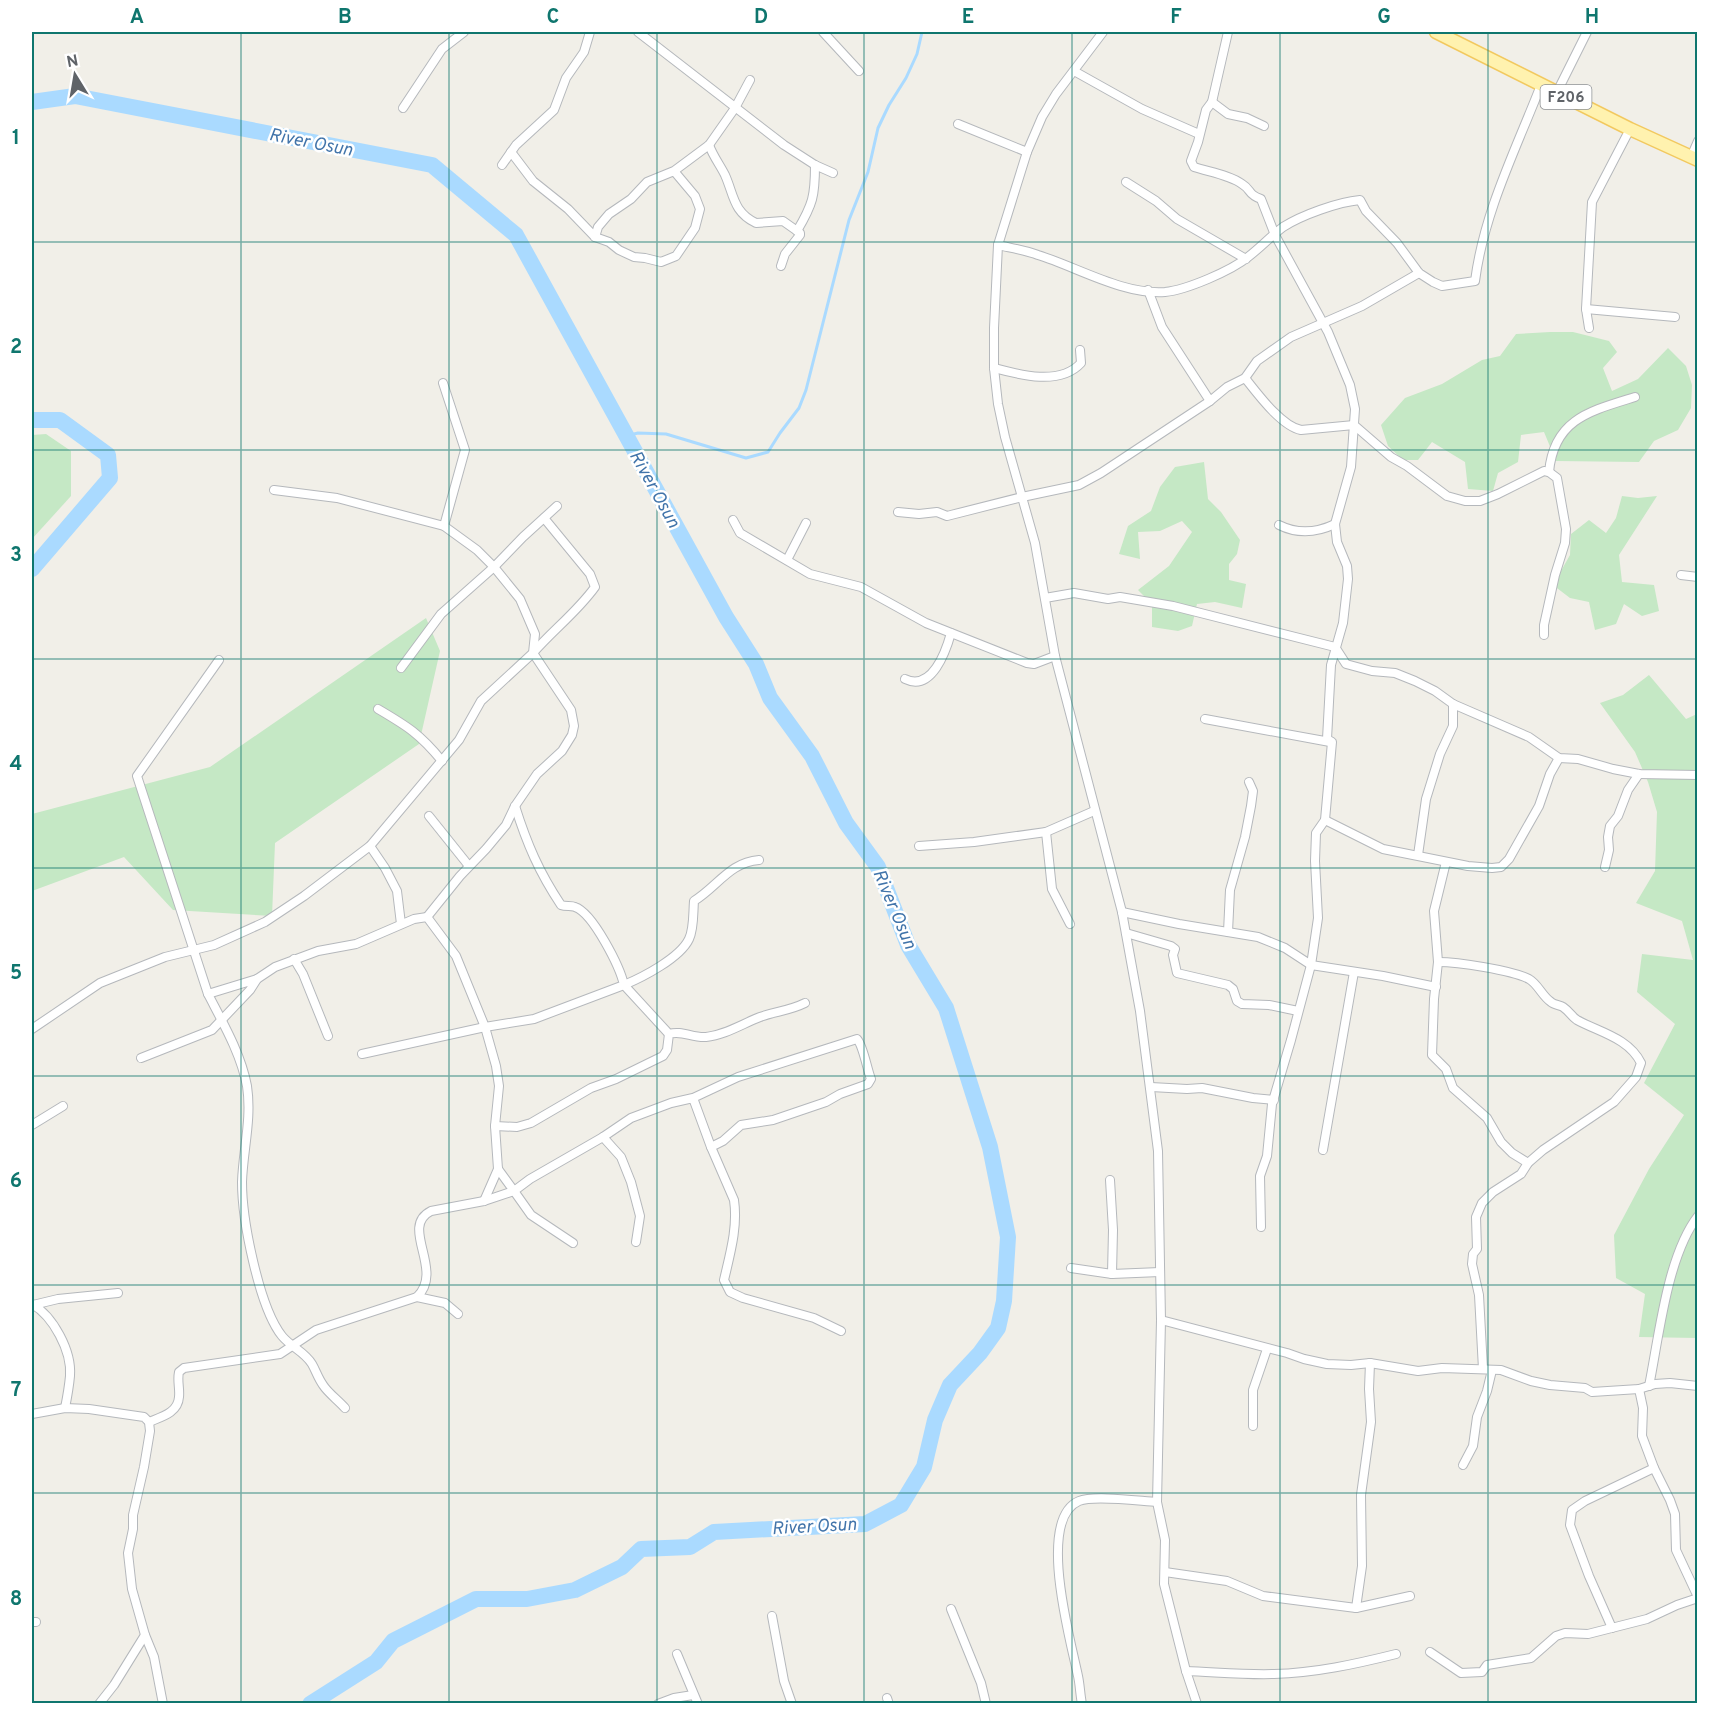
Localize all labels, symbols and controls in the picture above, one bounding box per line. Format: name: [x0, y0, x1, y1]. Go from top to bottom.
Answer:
text: A: [130, 5, 144, 31]
text: B: [338, 5, 352, 31]
text: C: [547, 5, 559, 31]
text: D: [754, 5, 768, 31]
text: E: [962, 5, 974, 31]
text: F: [1170, 5, 1182, 31]
text: G: [1377, 5, 1391, 31]
text: H: [1585, 5, 1599, 31]
north arrow: [45, 45, 105, 105]
text: N: [65, 51, 80, 73]
road number: F206: [1540, 85, 1592, 109]
water label: River Osun: [267, 124, 355, 163]
text: 1: [12, 126, 20, 152]
text: 2: [10, 335, 22, 361]
water label: River Osun: [623, 447, 684, 533]
text: 3: [10, 543, 22, 569]
text: 4: [10, 752, 22, 778]
water label: River Osun: [866, 866, 921, 953]
text: 5: [10, 961, 22, 987]
text: 6: [10, 1169, 22, 1195]
text: 7: [11, 1378, 21, 1404]
water label: River Osun: [771, 1514, 857, 1541]
text: 8: [10, 1587, 22, 1613]

